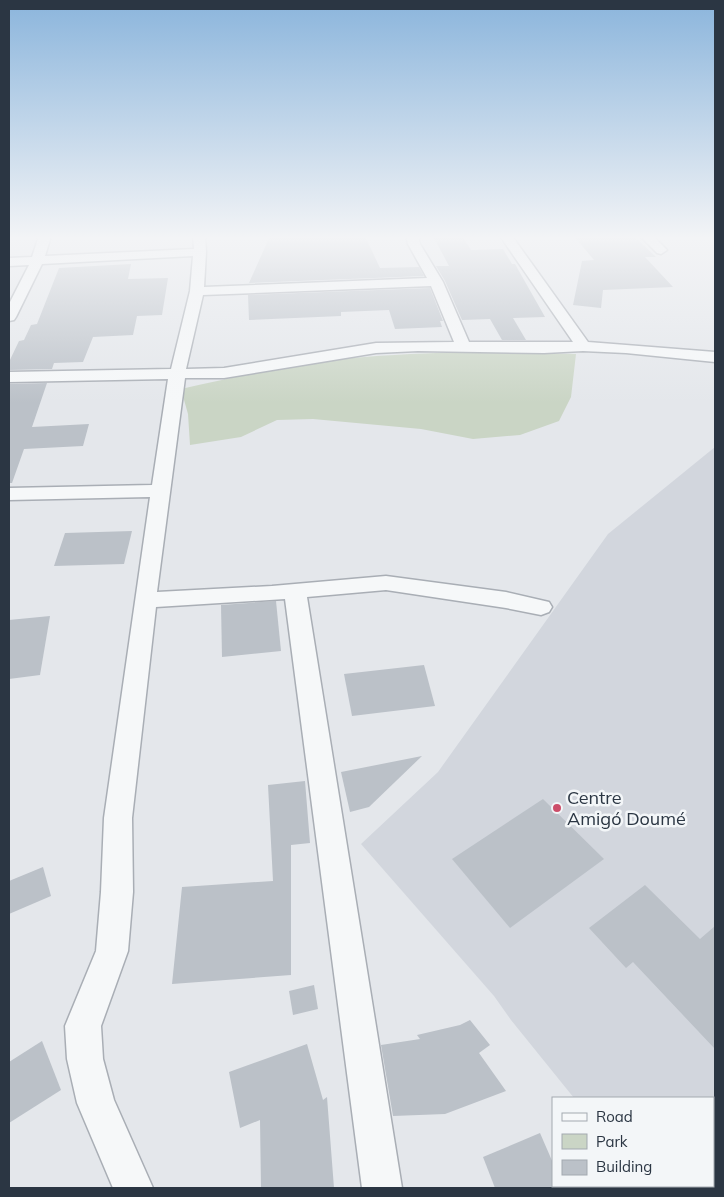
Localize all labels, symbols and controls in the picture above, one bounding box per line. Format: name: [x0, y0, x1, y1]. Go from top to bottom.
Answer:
place label: Centre Amigó Doumé: [567, 786, 686, 830]
marker: Centre Amigó Doumé: [551, 802, 563, 814]
legend: [552, 1097, 714, 1187]
text: Road: [596, 1107, 633, 1126]
text: Park: [596, 1132, 628, 1151]
text: Building: [596, 1157, 652, 1176]

